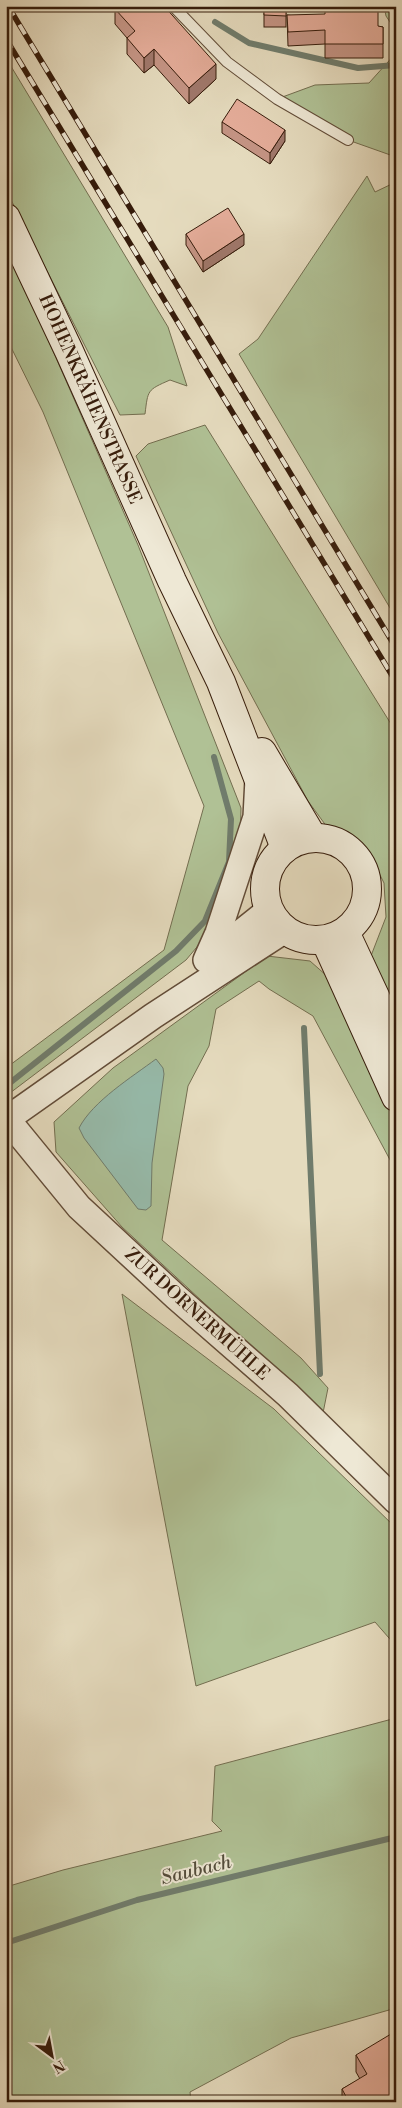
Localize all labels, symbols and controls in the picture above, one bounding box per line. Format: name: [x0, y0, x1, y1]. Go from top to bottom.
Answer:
street label: HOHENKRÄHENSTRASSE: [33, 291, 147, 507]
street label: ZUR DORNERMÜHLE: [120, 1243, 274, 1385]
water label: Saubach: [158, 1850, 234, 1890]
north arrow: [28, 2030, 78, 2080]
text: N: [49, 2056, 68, 2077]

